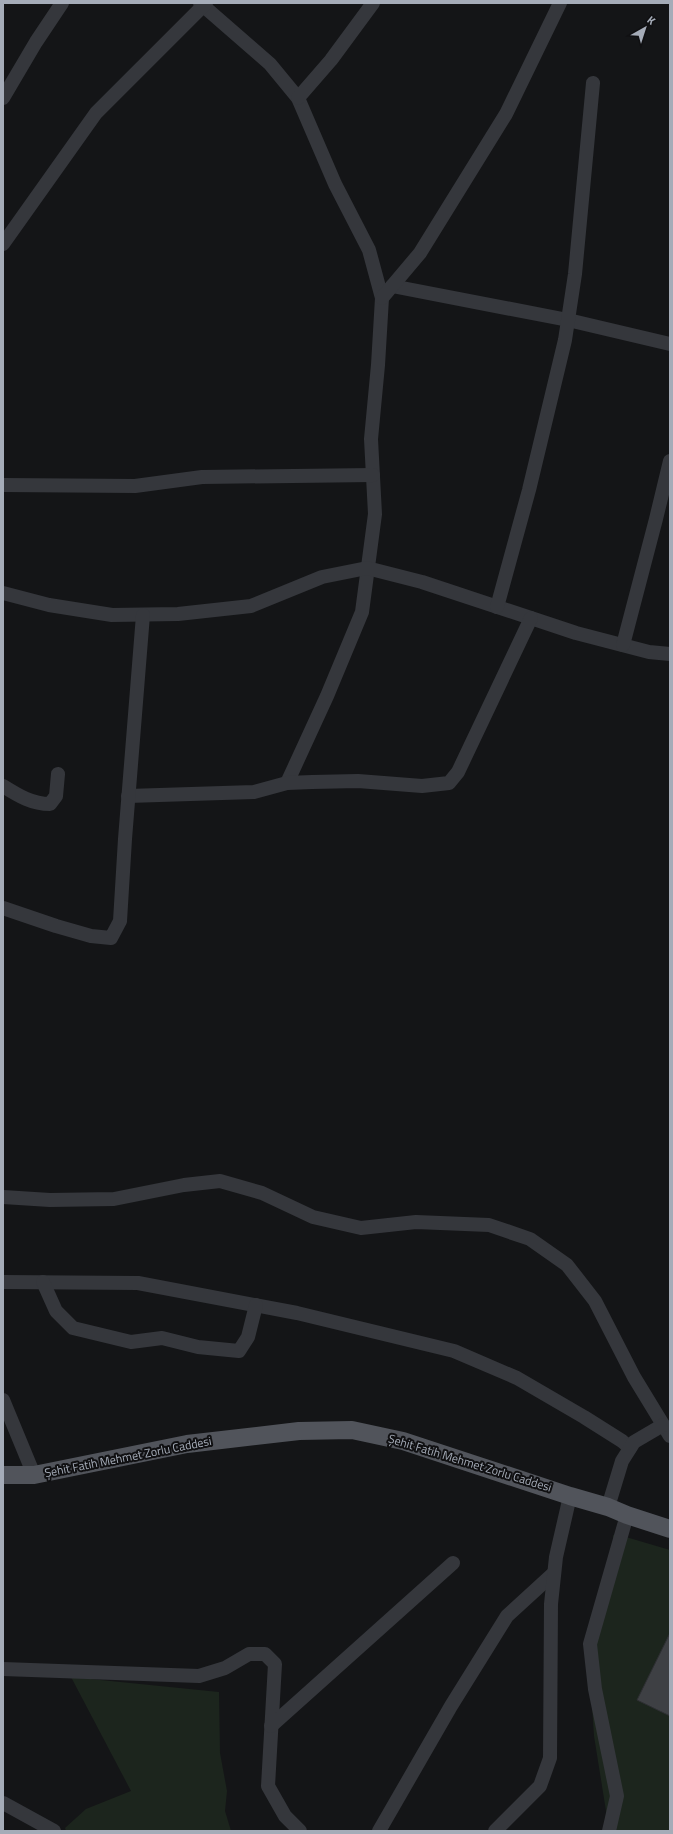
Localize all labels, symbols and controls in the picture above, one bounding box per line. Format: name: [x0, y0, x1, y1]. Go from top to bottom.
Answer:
north arrow: [625, 8, 665, 48]
text: K: [644, 12, 659, 29]
street label: Şehit Fatih Mehmet Zorlu Caddesi: [386, 1429, 554, 1496]
street label: Şehit Fatih Mehmet Zorlu Caddesi: [43, 1431, 213, 1482]

